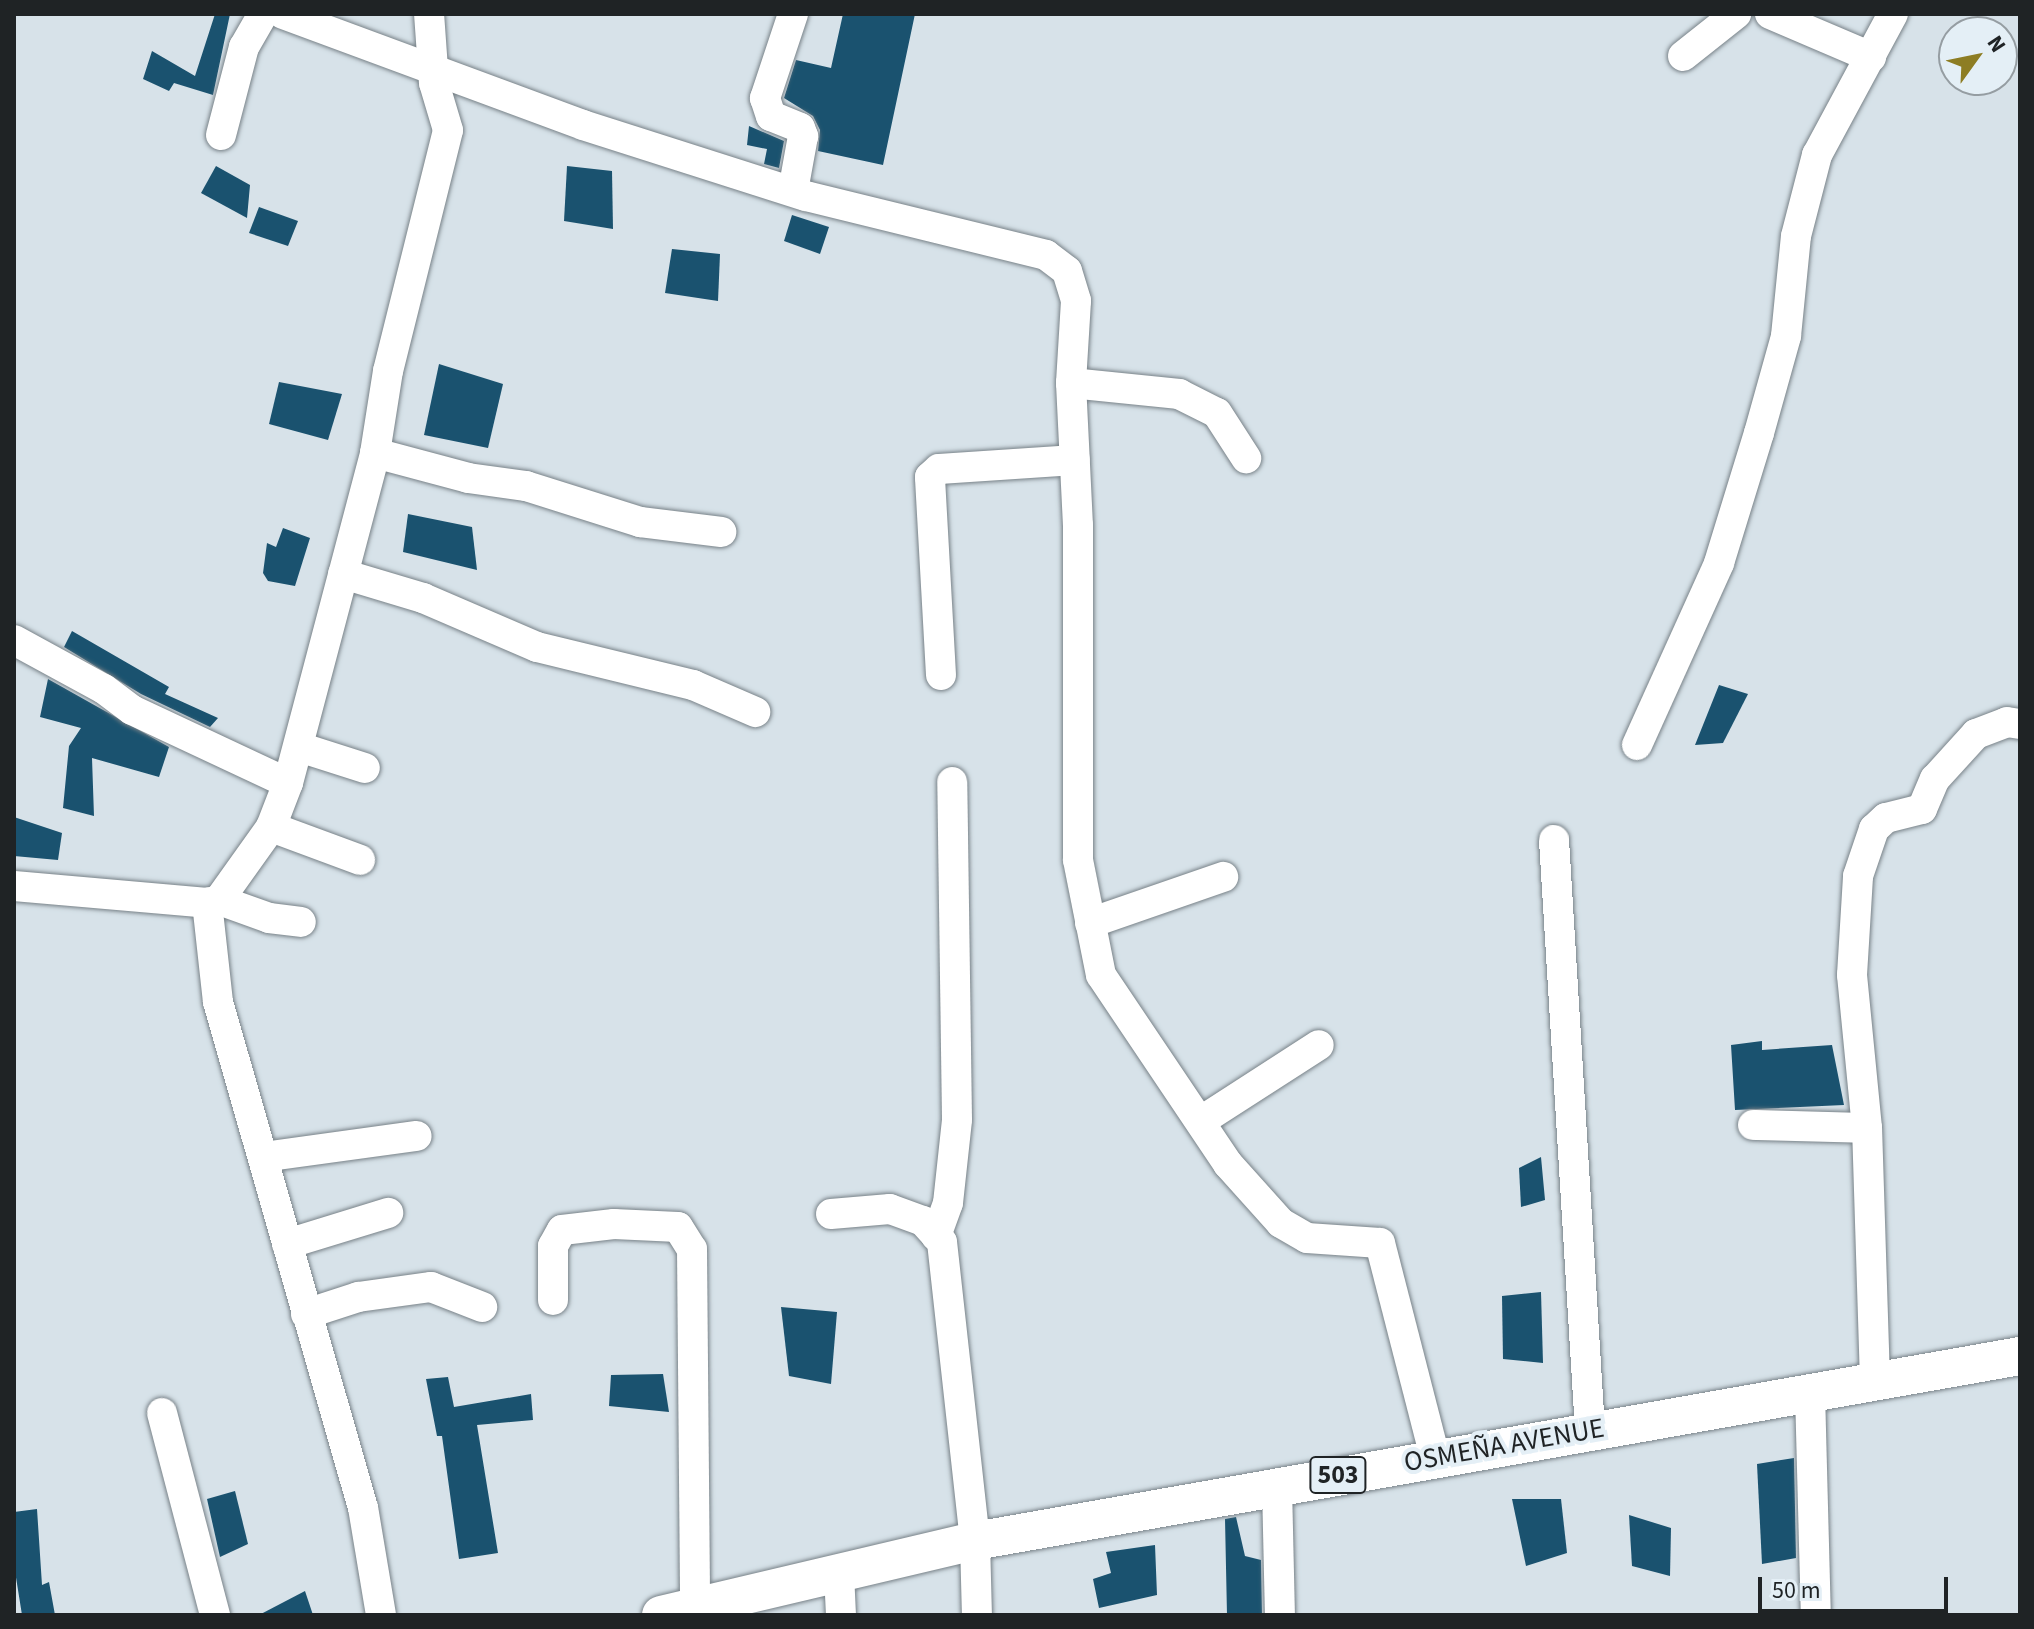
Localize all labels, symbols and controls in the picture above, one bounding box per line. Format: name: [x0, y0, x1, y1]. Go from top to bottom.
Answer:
north arrow: [1938, 16, 2018, 96]
text: N: [1979, 29, 2014, 59]
street label: OSMEÑA AVENUE: [1401, 1411, 1607, 1479]
road number: 503: [1308, 1453, 1368, 1497]
scale bar: [1762, 1561, 1952, 1611]
text: 50 m: [1772, 1573, 1821, 1608]

